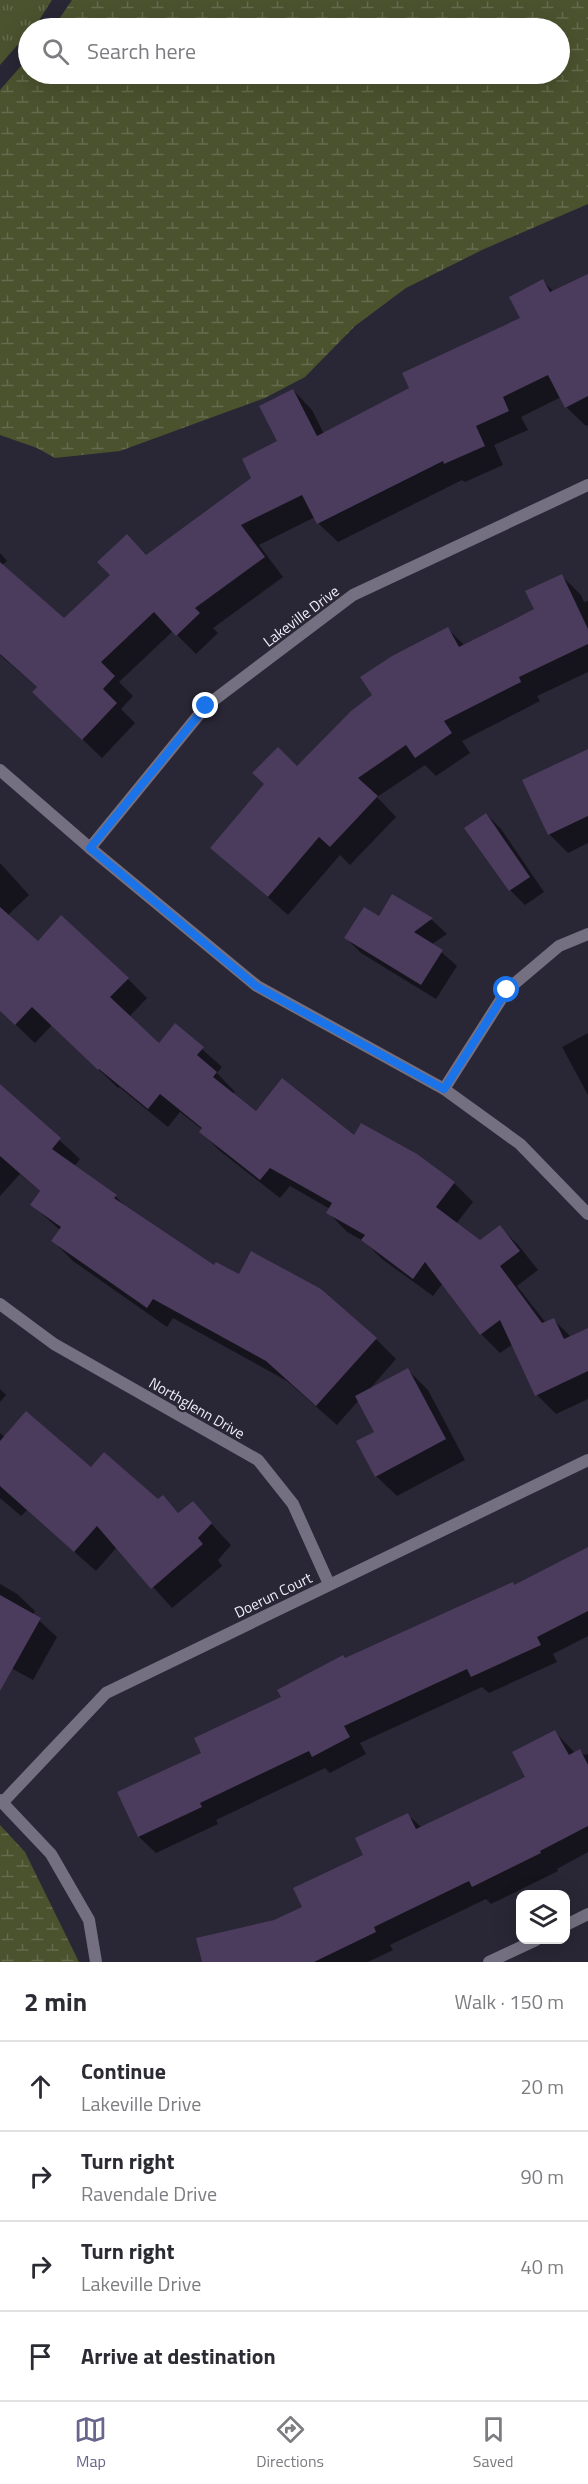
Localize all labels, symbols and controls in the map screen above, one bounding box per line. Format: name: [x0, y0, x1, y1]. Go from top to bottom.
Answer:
search box: [18, 18, 570, 84]
text: Search here: [87, 34, 196, 68]
icon: search: [39, 35, 72, 68]
street label: Lakeville Drive: [258, 580, 344, 652]
route end: [192, 692, 218, 718]
route start: [493, 976, 519, 1002]
street label: Northglenn Drive: [145, 1371, 249, 1445]
street label: Doerun Court: [230, 1566, 316, 1624]
map controls: [516, 1890, 570, 1944]
button: layers: [516, 1890, 570, 1944]
text: 2 min: [24, 1982, 87, 2021]
text: Walk · 150 m: [455, 1986, 564, 2017]
text: Continue: [81, 2054, 166, 2088]
icon: ahead: [24, 2070, 57, 2103]
text: 20 m: [520, 2071, 564, 2102]
text: Lakeville Drive: [81, 2088, 201, 2119]
text: Turn right: [81, 2144, 175, 2178]
icon: right: [24, 2160, 57, 2193]
text: 90 m: [520, 2161, 564, 2192]
text: Ravendale Drive: [81, 2178, 217, 2209]
text: Turn right: [81, 2234, 175, 2268]
icon: right: [24, 2250, 57, 2283]
text: 40 m: [520, 2251, 564, 2282]
text: Lakeville Drive: [81, 2268, 201, 2299]
text: Arrive at destination: [81, 2339, 276, 2373]
icon: arrive: [24, 2340, 57, 2373]
tab: Map: [74, 2413, 107, 2473]
tab: Directions: [256, 2413, 324, 2473]
tab: Saved: [473, 2413, 514, 2473]

